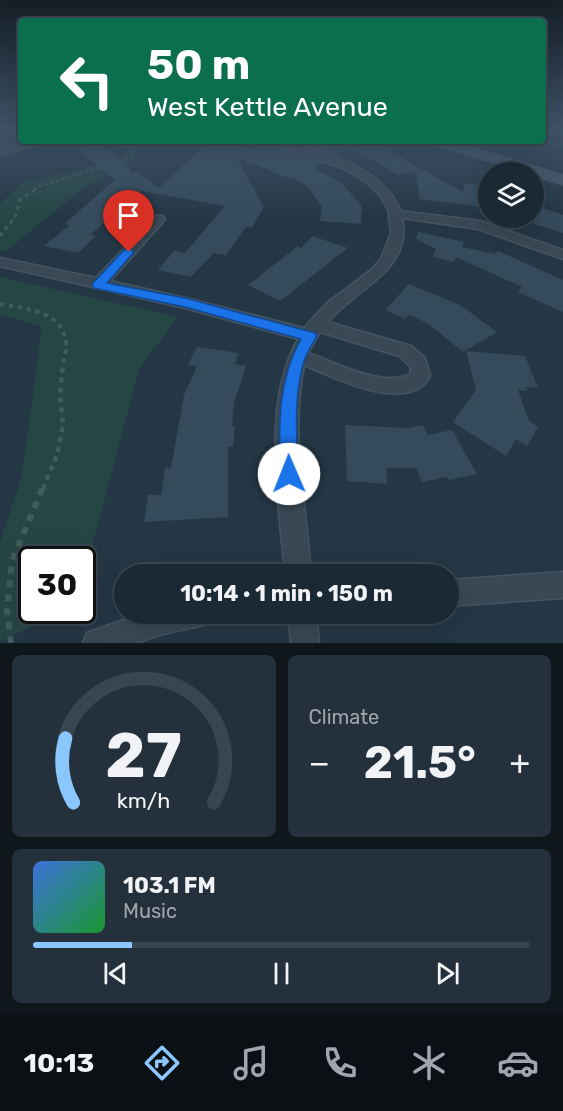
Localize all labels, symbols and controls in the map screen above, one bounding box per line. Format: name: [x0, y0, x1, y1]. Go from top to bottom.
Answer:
text: 50 m: [147, 40, 250, 90]
icon: left: [48, 42, 126, 120]
text: West Kettle Avenue: [147, 91, 388, 123]
map controls: [478, 162, 544, 228]
button: layers: [478, 162, 544, 228]
pin: [103, 190, 154, 252]
icon: arrive: [112, 199, 145, 232]
position arrow: [257, 442, 321, 506]
speed limit sign: 30: [18, 546, 96, 624]
text: 10:14 · 1 min · 150 m: [180, 580, 393, 607]
text: Climate: [309, 705, 379, 729]
text: 27: [106, 719, 182, 793]
text: 21.5°: [364, 736, 476, 789]
text: −: [309, 743, 330, 782]
text: +: [509, 743, 530, 782]
text: km/h: [117, 788, 171, 813]
text: 103.1 FM: [123, 872, 216, 899]
text: Music: [123, 899, 177, 923]
icon: previous: [99, 957, 132, 990]
icon: pause: [265, 957, 298, 990]
icon: next: [431, 957, 464, 990]
icon: directions: [141, 1042, 183, 1084]
icon: music: [230, 1042, 272, 1084]
icon: phone: [319, 1042, 361, 1084]
icon: climate: [408, 1042, 450, 1084]
icon: car: [497, 1042, 539, 1084]
text: 10:13: [24, 1047, 94, 1079]

